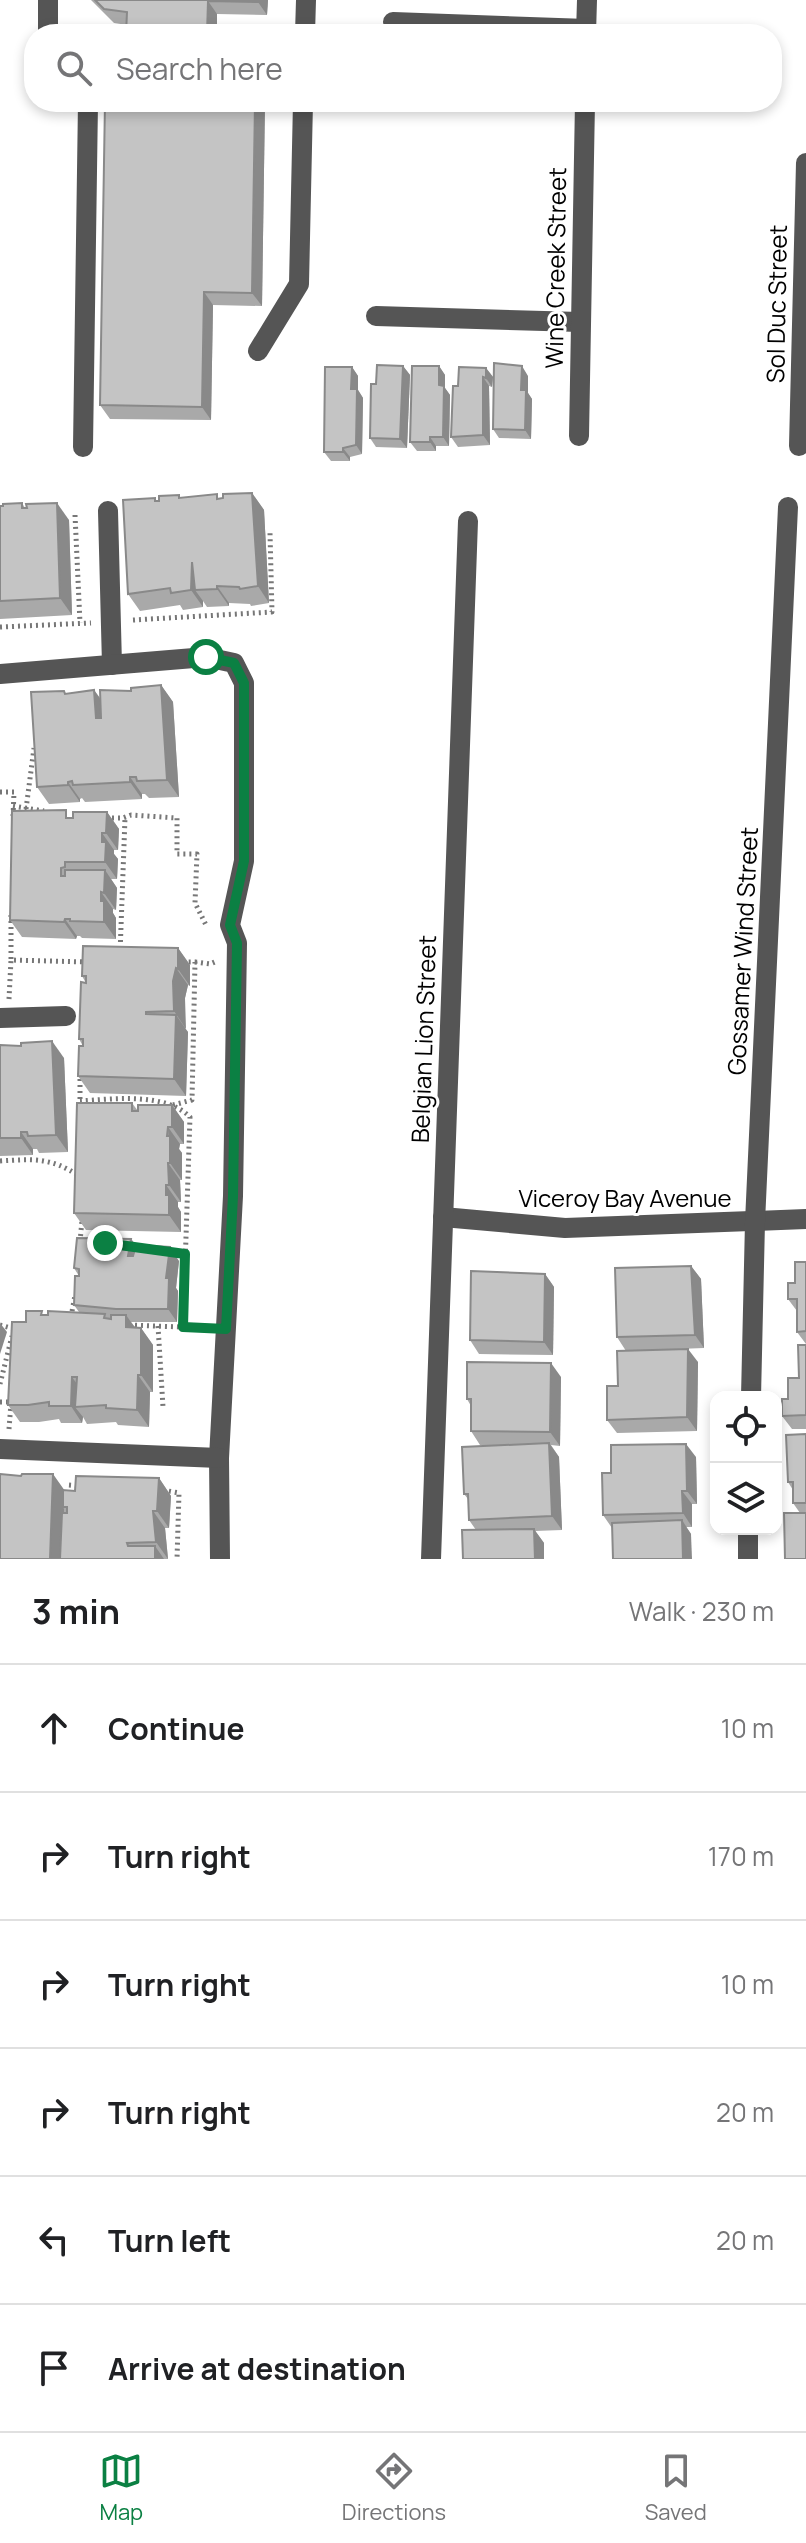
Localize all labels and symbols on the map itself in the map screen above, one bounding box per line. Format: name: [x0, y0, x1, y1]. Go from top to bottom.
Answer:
street label: Wine Creek Street: [537, 167, 573, 369]
street label: Sol Duc Street: [758, 225, 794, 383]
route start: [188, 639, 224, 675]
street label: Gossamer Wind Street: [719, 826, 765, 1076]
street label: Belgian Lion Street: [403, 934, 443, 1144]
street label: Viceroy Bay Avenue: [518, 1181, 732, 1214]
route end: [87, 1225, 123, 1261]

